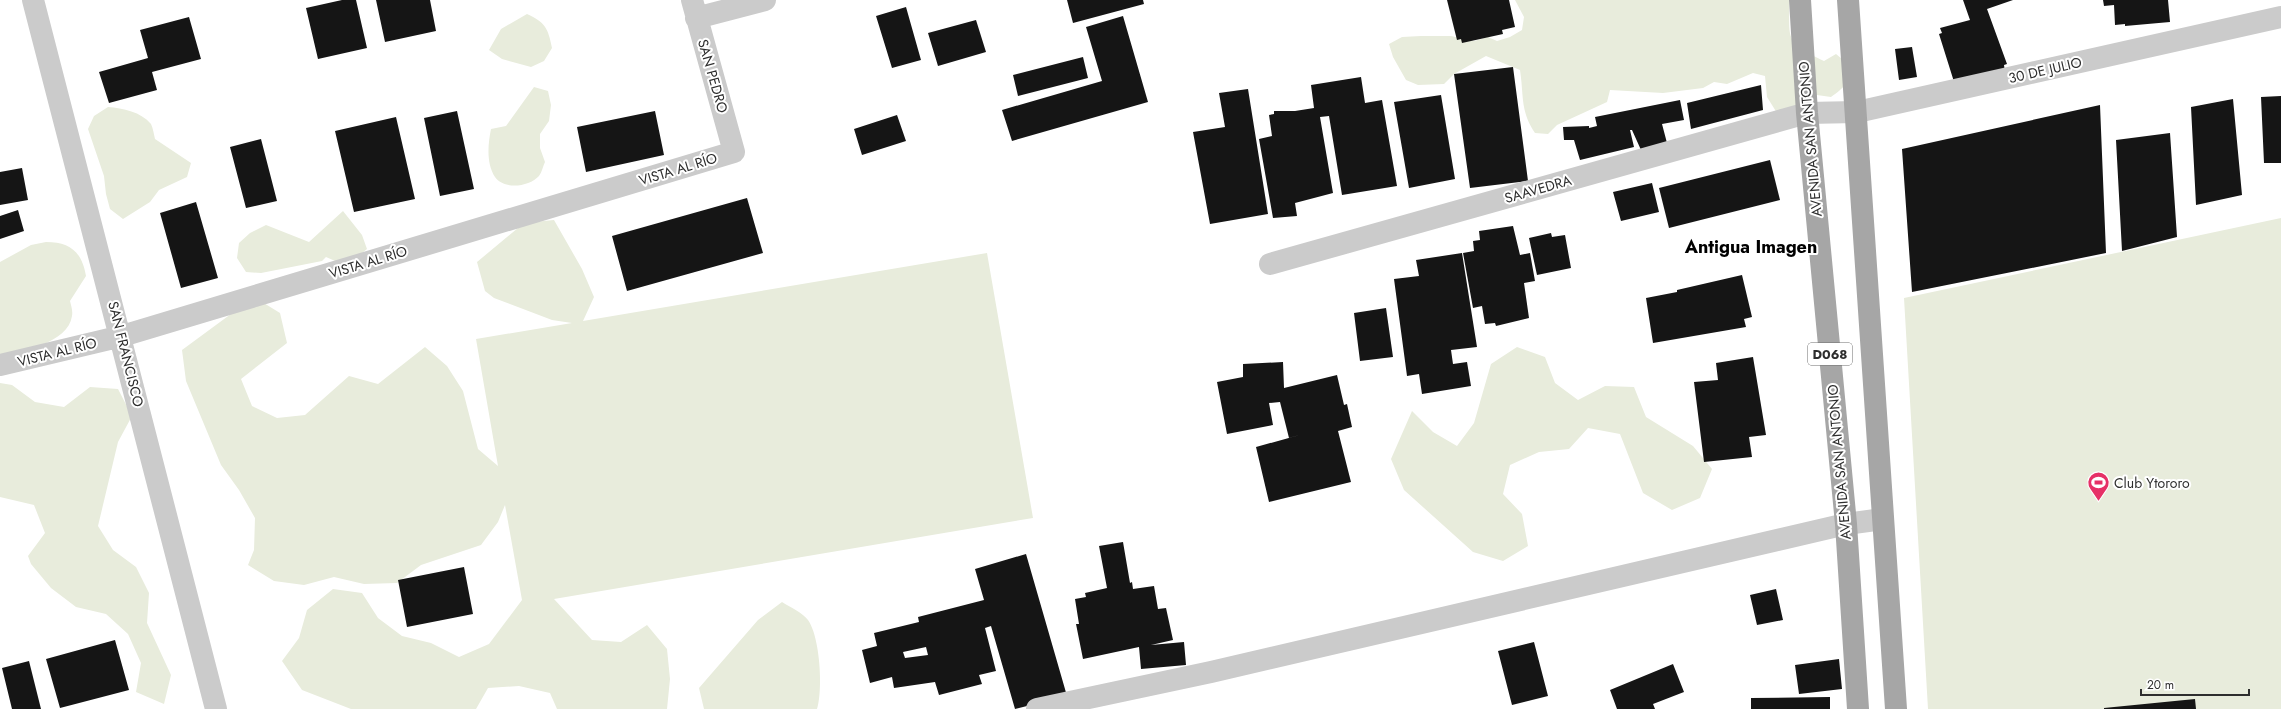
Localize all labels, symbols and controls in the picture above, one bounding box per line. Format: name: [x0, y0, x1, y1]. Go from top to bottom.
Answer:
street label: SAN PEDRO: [693, 37, 733, 115]
street label: 30 DE JULIO: [2006, 52, 2084, 88]
street label: AVENIDA SAN ANTONIO: [1793, 60, 1827, 218]
street label: VISTA AL RÍO: [636, 148, 720, 190]
street label: SAAVEDRA: [1502, 170, 1575, 208]
district label: Antigua Imagen: [1684, 234, 1817, 260]
street label: VISTA AL RÍO: [326, 241, 410, 283]
street label: SAN FRANCISCO: [103, 299, 149, 409]
street label: VISTA AL RÍO: [15, 333, 99, 371]
road number: D068: [1808, 343, 1852, 365]
street label: AVENIDA SAN ANTONIO: [1822, 383, 1856, 541]
sports icon: Club Ytororo: [2086, 470, 2112, 503]
place label: Club Ytororo: [2114, 473, 2190, 493]
scale bar: [2141, 671, 2249, 697]
text: 20 m: [2147, 676, 2174, 694]

